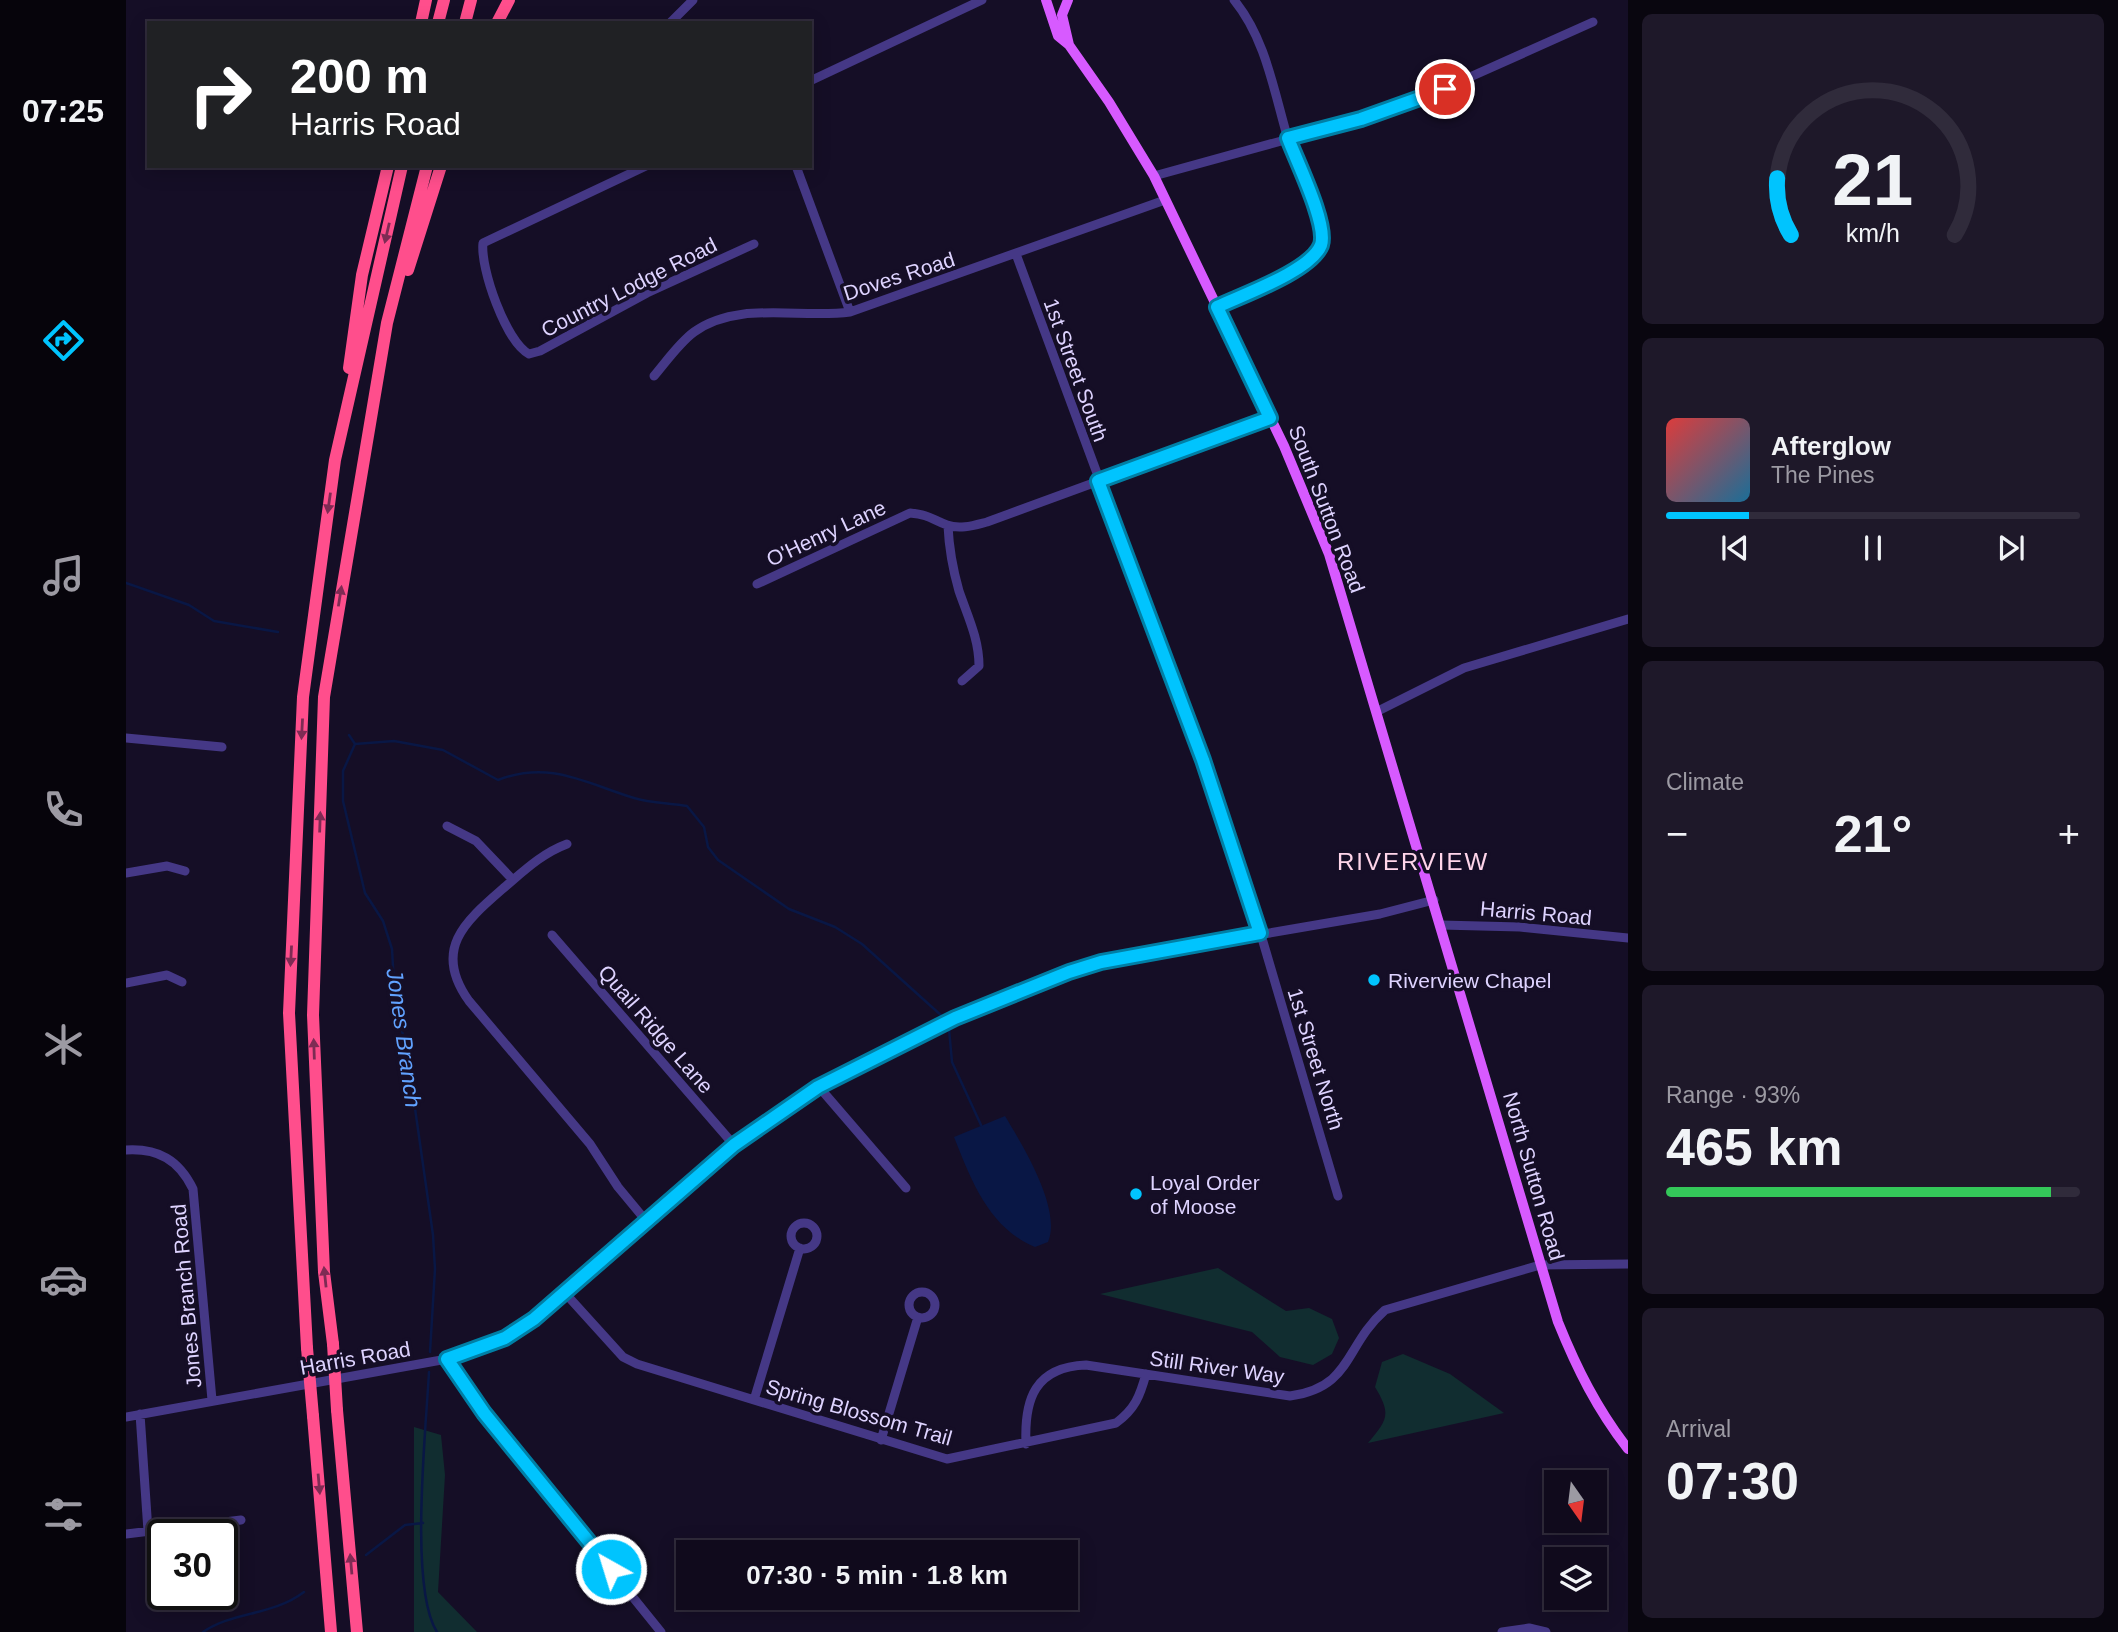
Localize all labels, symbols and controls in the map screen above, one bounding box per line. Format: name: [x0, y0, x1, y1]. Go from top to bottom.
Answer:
icon: right: [175, 49, 266, 140]
text: 200 m: [290, 49, 429, 103]
pin: [1415, 59, 1475, 119]
icon: arrive: [1426, 70, 1464, 108]
text: 07:25: [22, 93, 104, 129]
text: Harris Road: [290, 106, 461, 142]
text: 21: [1833, 139, 1913, 220]
text: km/h: [1846, 219, 1900, 247]
one-way arrow: [381, 222, 392, 244]
street label: Country Lodge Road: [537, 233, 721, 341]
street label: Doves Road: [840, 247, 958, 305]
street label: 1st Street South: [1039, 295, 1113, 445]
icon: directions: [39, 316, 88, 365]
street label: South Sutton Road: [1284, 422, 1370, 596]
text: Afterglow: [1771, 431, 1891, 461]
text: The Pines: [1771, 462, 1875, 488]
one-way arrow: [324, 492, 335, 514]
street label: O'Henry Lane: [763, 495, 889, 571]
icon: previous: [1716, 529, 1754, 567]
icon: pause: [1854, 529, 1892, 567]
icon: next: [1992, 529, 2030, 567]
icon: music: [39, 551, 88, 600]
one-way arrow: [335, 585, 346, 607]
one-way arrow: [296, 718, 307, 740]
text: Climate: [1666, 769, 1744, 795]
icon: phone: [39, 785, 88, 834]
text: 21°: [1834, 805, 1912, 863]
one-way arrow: [314, 811, 325, 833]
text: −: [1666, 813, 1688, 855]
text: +: [2058, 813, 2080, 855]
district label: RIVERVIEW: [1337, 848, 1489, 875]
street label: Harris Road: [1479, 897, 1593, 929]
one-way arrow: [286, 945, 297, 967]
street label: Quail Ridge Lane: [594, 960, 718, 1098]
water label: Jones Branch: [381, 966, 427, 1109]
place label: Riverview Chapel: [1388, 969, 1551, 992]
marker: Riverview Chapel: [1366, 972, 1382, 988]
street label: 1st Street North: [1284, 985, 1348, 1133]
icon: climate: [39, 1020, 88, 1069]
one-way arrow: [309, 1038, 320, 1060]
text: Range · 93%: [1666, 1082, 1800, 1108]
street label: North Sutton Road: [1499, 1089, 1569, 1263]
text: 465 km: [1666, 1118, 1842, 1176]
place label: Loyal Order of Moose: [1150, 1171, 1260, 1218]
marker: Loyal Order of Moose: [1128, 1186, 1144, 1202]
street label: Jones Branch Road: [167, 1203, 205, 1389]
icon: car: [39, 1255, 88, 1304]
one-way arrow: [319, 1265, 330, 1287]
street label: Harris Road: [298, 1337, 412, 1379]
street label: Still River Way: [1148, 1346, 1286, 1388]
street label: Spring Blossom Trail: [763, 1374, 955, 1450]
text: Arrival: [1666, 1416, 1731, 1442]
text: 07:30: [1666, 1452, 1799, 1510]
north arrow: [1544, 1470, 1606, 1533]
map controls: [1544, 1470, 1607, 1610]
one-way arrow: [313, 1473, 324, 1495]
icon: filters: [39, 1490, 88, 1539]
speed limit sign: 30: [147, 1519, 238, 1610]
position arrow: [574, 1532, 648, 1606]
button: layers: [1544, 1547, 1607, 1610]
one-way arrow: [345, 1553, 356, 1575]
text: 07:30 · 5 min · 1.8 km: [746, 1560, 1008, 1590]

